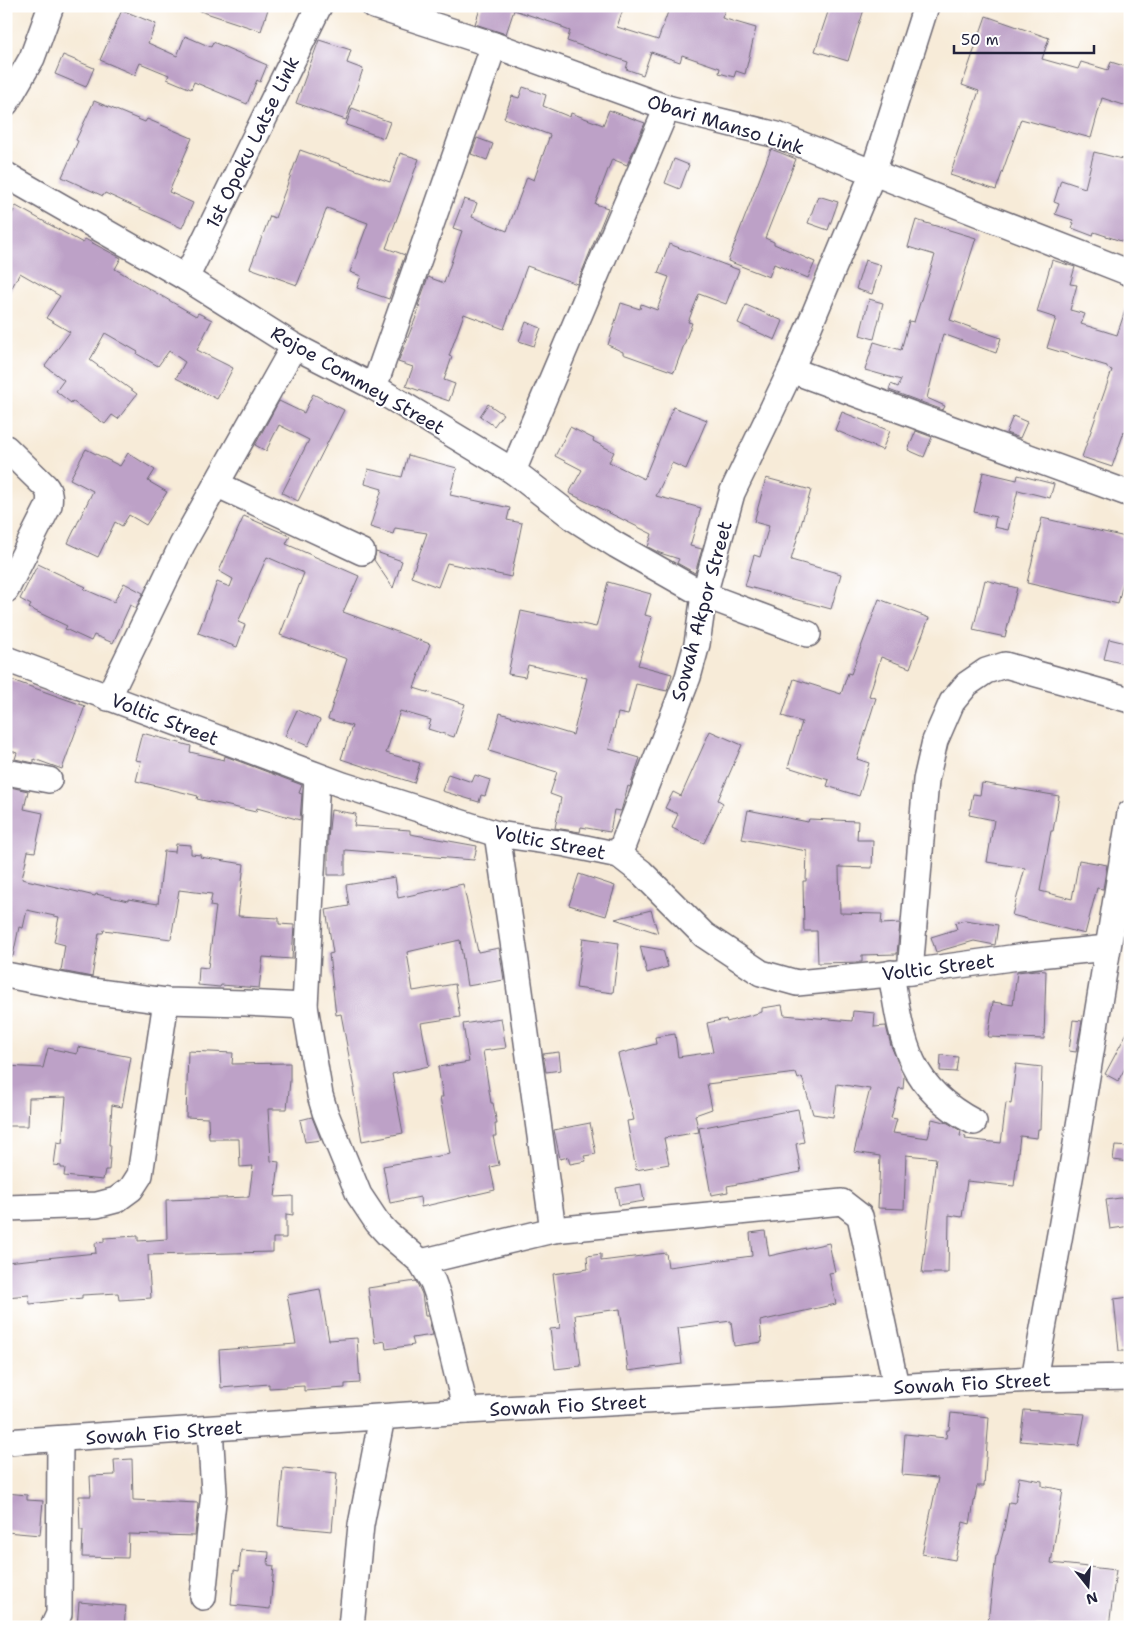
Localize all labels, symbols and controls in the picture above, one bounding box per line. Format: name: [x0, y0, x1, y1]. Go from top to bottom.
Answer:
scale bar: [954, 22, 1094, 54]
text: 50 m: [961, 30, 999, 50]
street label: 1st Opoku Latse Link: [200, 52, 305, 232]
street label: Obari Manso Link: [644, 89, 807, 160]
street label: Rojoe Commey Street: [266, 320, 449, 440]
street label: Sowah Akpor Street: [665, 518, 738, 704]
street label: Voltic Street: [107, 687, 222, 751]
street label: Voltic Street: [492, 819, 608, 866]
street label: Voltic Street: [880, 948, 996, 987]
street label: Sowah Fio Street: [893, 1367, 1051, 1400]
street label: Sowah Fio Street: [489, 1389, 647, 1422]
street label: Sowah Fio Street: [85, 1415, 243, 1450]
north arrow: [1064, 1560, 1114, 1610]
text: N: [1084, 1588, 1100, 1609]

